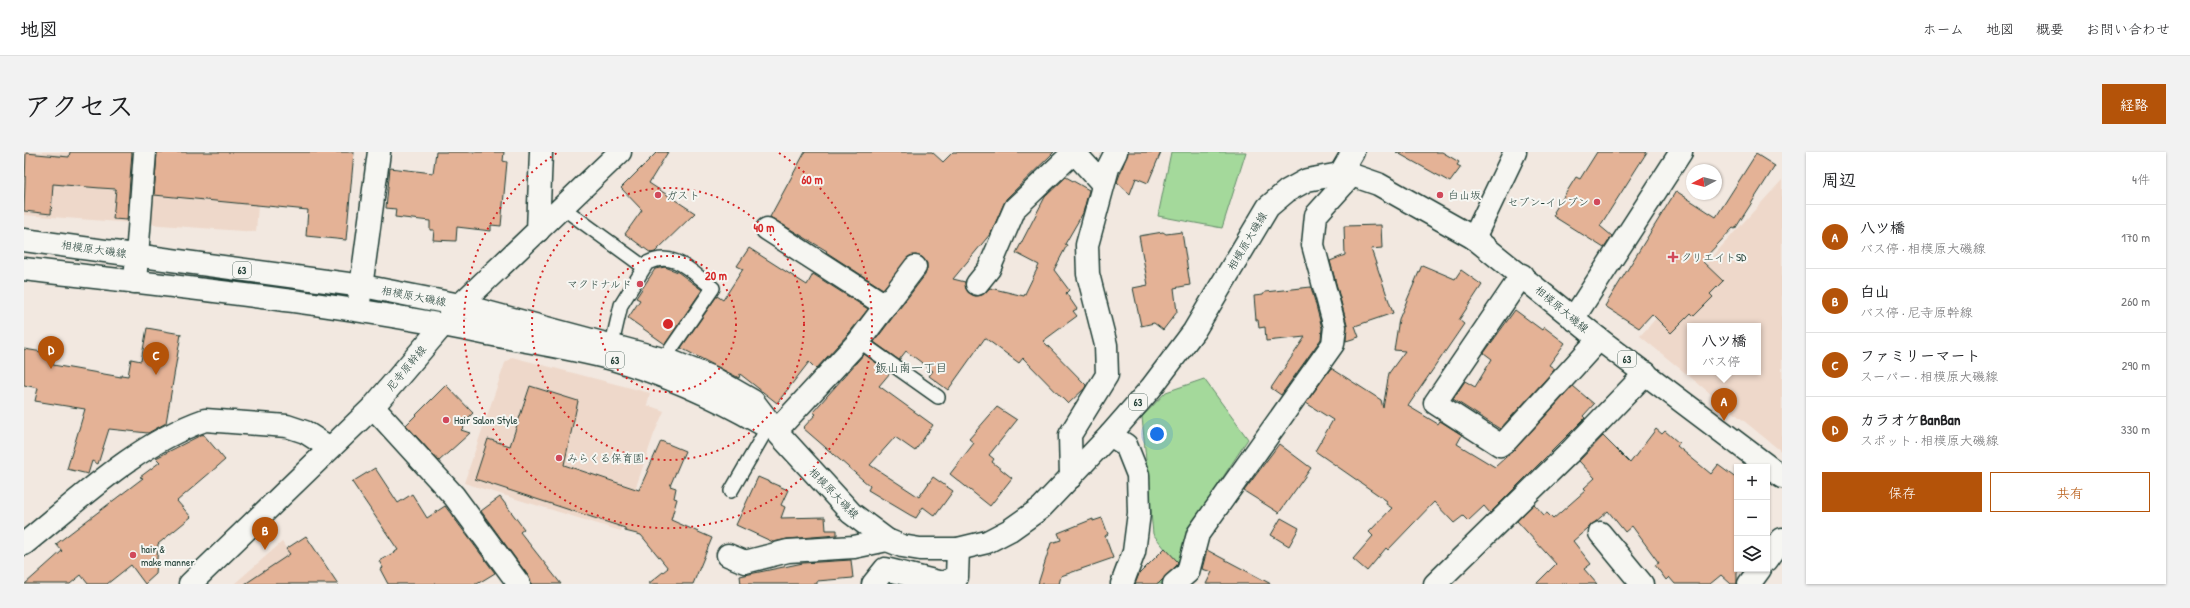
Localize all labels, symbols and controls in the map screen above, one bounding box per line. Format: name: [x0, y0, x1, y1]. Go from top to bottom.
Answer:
text: 地図: [20, 16, 58, 42]
text: ホーム: [1923, 19, 1964, 38]
text: 地図: [1986, 19, 2014, 38]
text: 概要: [2036, 19, 2064, 38]
text: お問い合わせ: [2086, 19, 2170, 38]
button: 経路: [2102, 84, 2166, 124]
text: アクセス: [24, 87, 134, 125]
north arrow: [1686, 164, 1722, 200]
text: 周辺: [1822, 168, 1856, 191]
text: 4件: [2132, 170, 2150, 188]
text: 60 m: [801, 171, 823, 188]
place label: ガスト: [666, 188, 700, 202]
place label: 白山坂: [1448, 188, 1481, 202]
marker: ガスト: [653, 190, 663, 200]
marker: 白山坂: [1435, 190, 1445, 200]
place label: セブン-イレブン: [1508, 195, 1589, 209]
marker: セブン-イレブン: [1592, 197, 1602, 207]
street label: 相模原大磯線: [1224, 209, 1270, 273]
text: 八ツ橋: [1860, 217, 1905, 238]
text: 40 m: [754, 219, 774, 236]
text: A: [1832, 228, 1838, 246]
text: 170 m: [2121, 228, 2150, 246]
street label: 相模原大磯線: [60, 237, 128, 261]
text: バス停 · 相模原大磯線: [1860, 239, 1986, 257]
place label: クリエイトSD: [1681, 250, 1747, 264]
marker: クリエイトSD: [1668, 252, 1678, 262]
road number: 63: [233, 262, 251, 278]
text: 20 m: [705, 267, 727, 284]
place label: マクドナルド: [567, 277, 632, 291]
marker: マクドナルド: [635, 279, 645, 289]
text: 白山: [1860, 281, 1890, 302]
street label: 相模原大磯線: [1532, 282, 1592, 336]
street label: 相模原大磯線: [380, 283, 448, 309]
text: B: [1832, 292, 1838, 310]
text: 260 m: [2121, 292, 2150, 310]
text: バス停 · 尼寺原幹線: [1860, 303, 1973, 321]
centre of rings: [661, 317, 675, 331]
popup: [1687, 323, 1761, 375]
text: 八ツ橋: [1701, 330, 1747, 351]
pin: D: [38, 336, 64, 369]
pin: C: [143, 342, 169, 375]
street label: 尼寺原幹線: [383, 342, 429, 394]
text: ファミリーマート: [1860, 345, 1981, 366]
road number: 63: [1618, 351, 1636, 367]
road number: 63: [606, 352, 624, 368]
text: バス停: [1701, 352, 1741, 370]
text: C: [1831, 356, 1839, 374]
text: 290 m: [2121, 356, 2150, 374]
district label: 飯山南一丁目: [875, 359, 947, 376]
text: スーパー · 相模原大磯線: [1860, 367, 1998, 385]
pin: A: [1711, 388, 1737, 421]
road number: 63: [1129, 394, 1147, 410]
text: カラオケBanBan: [1860, 409, 1961, 430]
place label: Hair Salon Style: [454, 413, 518, 427]
marker: Hair Salon Style: [441, 415, 451, 425]
text: D: [1832, 420, 1838, 438]
text: 330 m: [2121, 420, 2150, 438]
your location: [1147, 424, 1167, 444]
text: スポット · 相模原大磯線: [1860, 431, 1999, 449]
place label: みらくる保育園: [567, 451, 644, 465]
marker: みらくる保育園: [554, 453, 564, 463]
street label: 相模原大磯線: [806, 464, 862, 522]
map controls: [1734, 464, 1770, 572]
button: +: [1734, 464, 1770, 500]
button: 保存: [1822, 472, 1982, 512]
button: 共有: [1990, 472, 2150, 512]
button: −: [1734, 500, 1770, 536]
pin: B: [252, 517, 278, 550]
button: layers: [1734, 536, 1770, 572]
place label: hair & make manner: [141, 542, 195, 569]
marker: hair & make manner: [128, 550, 138, 560]

